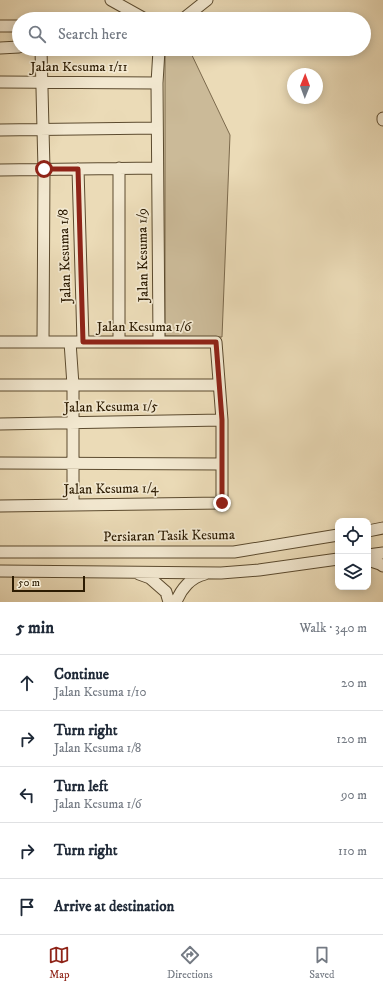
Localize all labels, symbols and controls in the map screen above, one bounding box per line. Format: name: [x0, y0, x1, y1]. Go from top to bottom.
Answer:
search box: [12, 12, 371, 56]
icon: search: [26, 23, 48, 45]
text: Search here: [58, 25, 127, 44]
street label: Jalan Kesuma 1/11: [28, 58, 128, 76]
north arrow: [287, 68, 323, 104]
route start: [35, 160, 53, 178]
street label: Jalan Kesuma 1/9: [133, 208, 153, 304]
street label: Jalan Kesuma 1/8: [54, 209, 76, 305]
street label: Jalan Kesuma 1/6: [95, 318, 192, 336]
street label: Jalan Kesuma 1/5: [62, 397, 158, 417]
street label: Jalan Kesuma 1/4: [61, 479, 159, 499]
route end: [213, 494, 231, 512]
map controls: [335, 518, 371, 590]
button: locate: [335, 518, 371, 554]
street label: Persiaran Tasik Kesuma: [103, 526, 235, 546]
button: layers: [335, 554, 371, 590]
scale bar: [12, 574, 85, 593]
text: 50 m: [18, 576, 40, 590]
text: 5 min: [16, 617, 54, 639]
text: Walk · 340 m: [299, 620, 367, 636]
text: Continue: [54, 665, 109, 684]
icon: ahead: [16, 672, 38, 694]
text: 20 m: [341, 675, 367, 691]
text: Jalan Kesuma 1/10: [54, 684, 147, 700]
text: Turn right: [54, 721, 117, 740]
icon: right: [16, 728, 38, 750]
text: 120 m: [336, 731, 367, 747]
text: Jalan Kesuma 1/8: [54, 740, 141, 756]
text: Turn left: [54, 777, 108, 796]
icon: left: [16, 784, 38, 806]
text: 90 m: [341, 787, 367, 803]
text: Jalan Kesuma 1/6: [54, 796, 142, 812]
icon: right: [16, 840, 38, 862]
text: Turn right: [54, 841, 117, 860]
text: 110 m: [338, 843, 367, 859]
icon: arrive: [16, 896, 38, 918]
text: Arrive at destination: [54, 897, 174, 916]
tab: Map: [48, 944, 70, 982]
tab: Directions: [167, 944, 213, 982]
tab: Saved: [309, 944, 335, 982]

